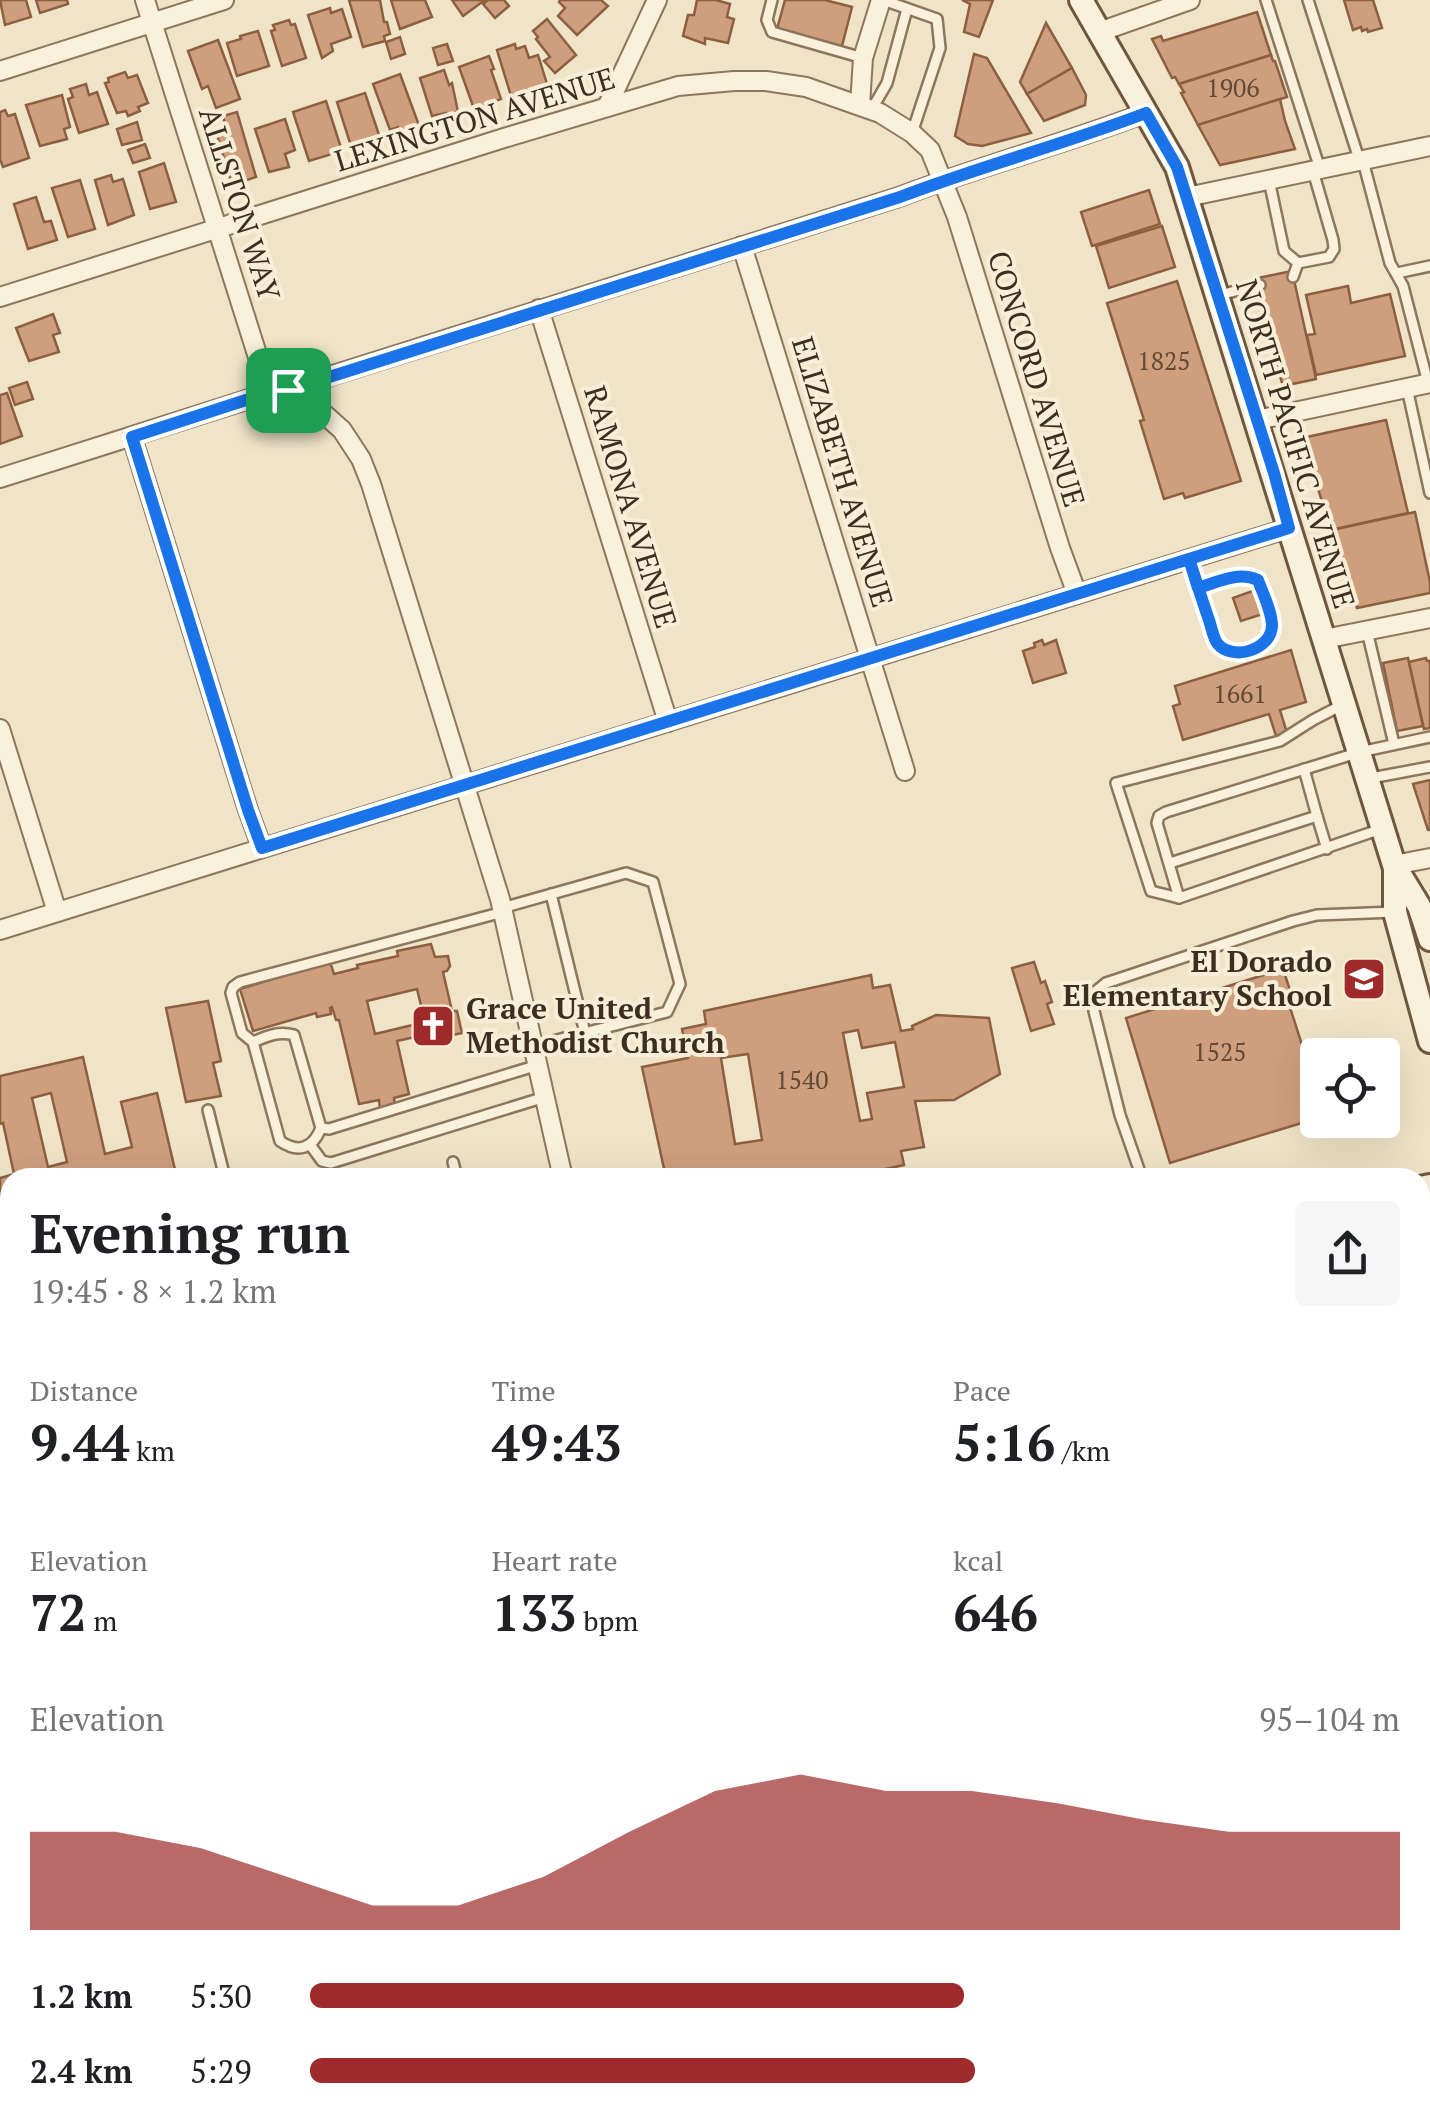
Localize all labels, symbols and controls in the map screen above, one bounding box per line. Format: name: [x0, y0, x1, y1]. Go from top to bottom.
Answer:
street label: LEXINGTON AVENUE: [330, 57, 620, 181]
house number: 1906: [1206, 71, 1260, 104]
street label: ALLSTON WAY: [190, 102, 290, 306]
street label: CONCORD AVENUE: [979, 246, 1095, 512]
street label: NORTH PACIFIC AVENUE: [1227, 274, 1365, 613]
street label: ELIZABETH AVENUE: [783, 332, 903, 612]
house number: 1825: [1137, 344, 1191, 377]
pin: [246, 348, 331, 433]
icon: arrive: [261, 363, 316, 418]
street label: RAMONA AVENUE: [575, 381, 687, 633]
house number: 1661: [1213, 677, 1267, 710]
place label: El Dorado Elementary School: [1063, 941, 1332, 1015]
school or university icon: El Dorado Elementary School: [1341, 956, 1387, 1002]
place label: Grace United Methodist Church: [466, 988, 725, 1062]
church icon: Grace United Methodist Church: [410, 1003, 456, 1049]
house number: 1525: [1193, 1035, 1247, 1068]
map controls: [1300, 1038, 1400, 1138]
button: locate: [1300, 1038, 1400, 1138]
house number: 1540: [775, 1063, 829, 1096]
text: Evening run: [30, 1196, 350, 1269]
button: share: [1295, 1201, 1400, 1306]
text: 19:45 · 8 × 1.2 km: [30, 1270, 277, 1312]
text: Distance: [30, 1372, 138, 1409]
text: Time: [492, 1372, 556, 1409]
text: Pace: [953, 1372, 1011, 1409]
text: 9.44: [30, 1409, 130, 1475]
text: 49:43: [492, 1409, 622, 1475]
text: 5:16: [953, 1409, 1055, 1475]
text: km: [130, 1432, 175, 1469]
text: /km: [1055, 1432, 1110, 1469]
text: Elevation: [30, 1542, 148, 1579]
text: Heart rate: [492, 1542, 618, 1579]
text: kcal: [953, 1542, 1003, 1579]
text: 72: [30, 1579, 87, 1645]
text: 133: [492, 1579, 576, 1645]
text: 646: [953, 1579, 1038, 1645]
text: m: [87, 1602, 117, 1639]
text: bpm: [576, 1602, 638, 1639]
text: Elevation: [30, 1698, 164, 1740]
text: 95–104 m: [1259, 1698, 1400, 1740]
text: 1.2 km: [30, 1975, 133, 2017]
text: 5:30: [190, 1975, 252, 2017]
text: 2.4 km: [30, 2050, 133, 2092]
text: 5:29: [190, 2050, 252, 2092]

